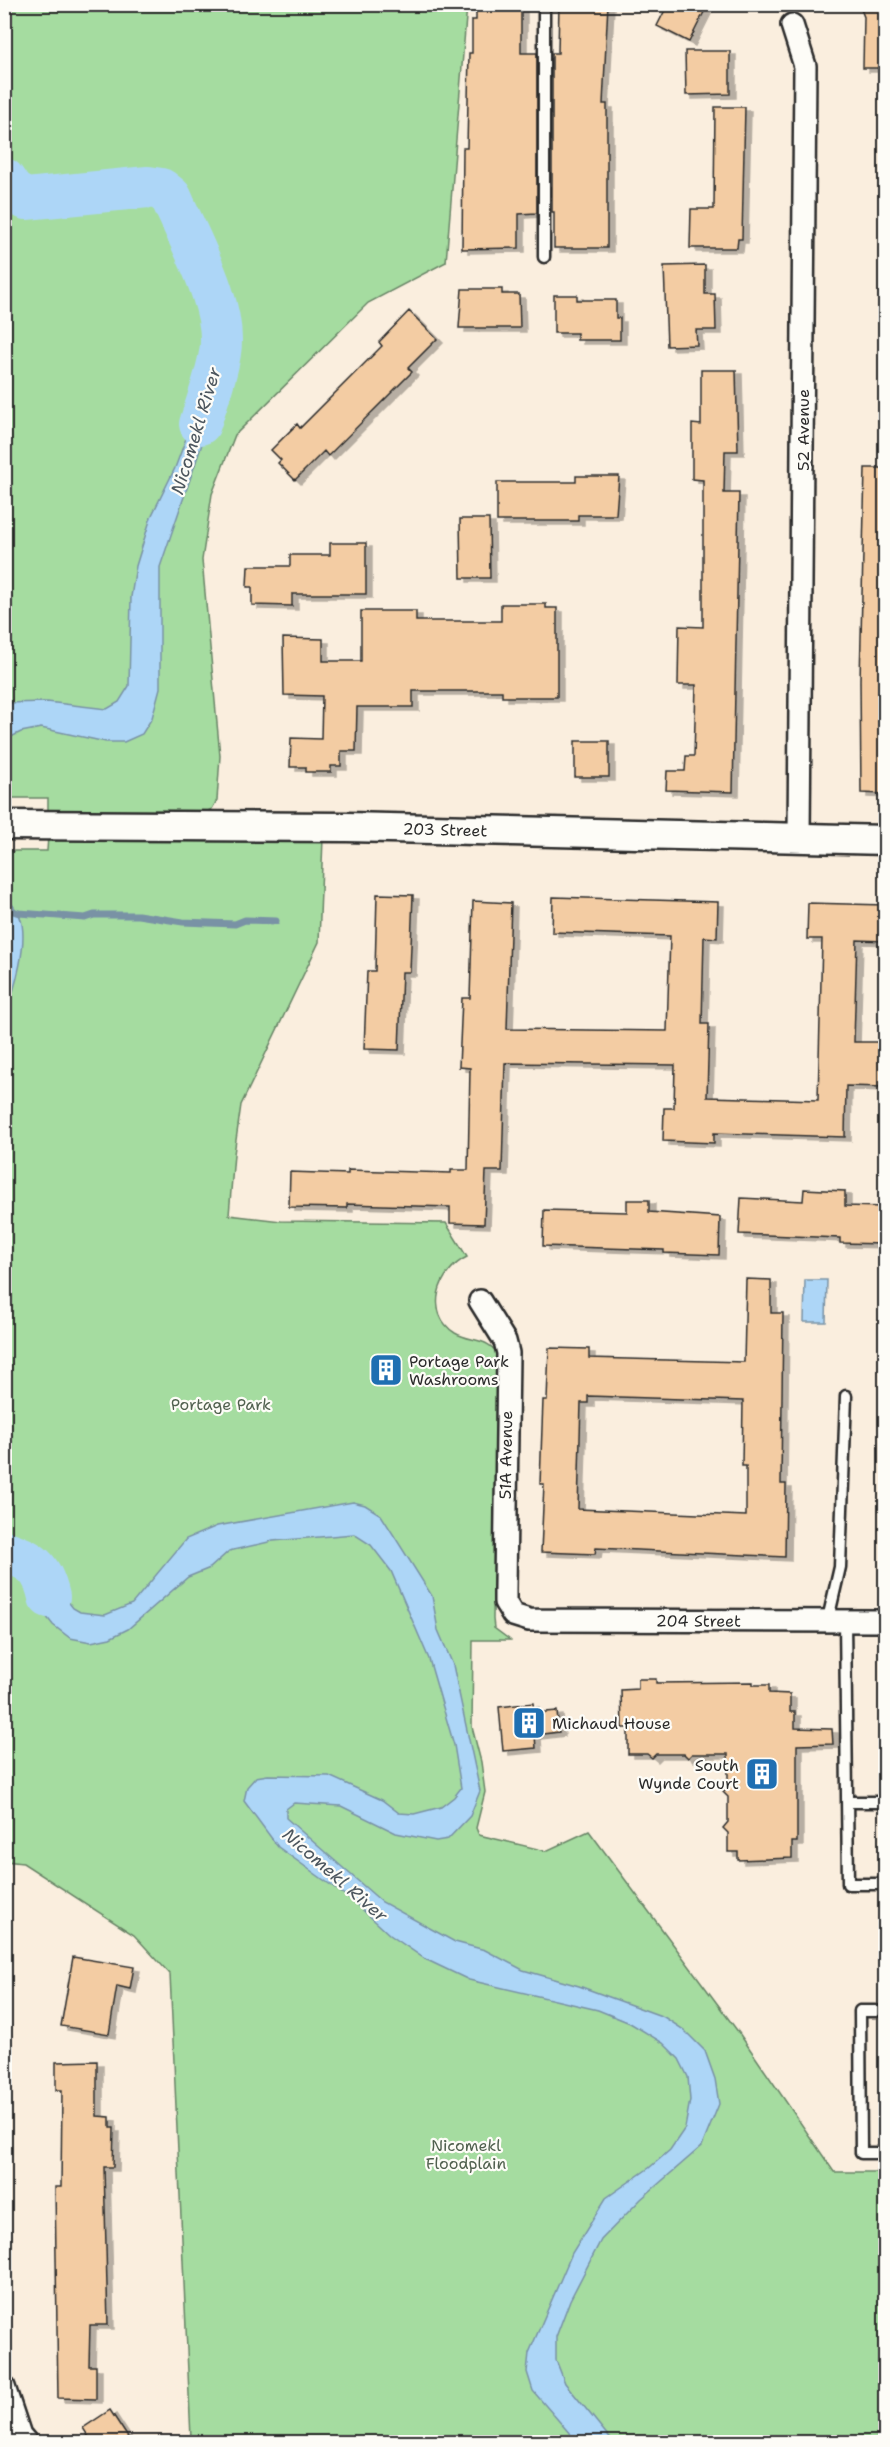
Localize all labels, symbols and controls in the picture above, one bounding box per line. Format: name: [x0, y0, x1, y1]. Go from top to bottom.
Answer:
water label: Nicomekl River: [165, 364, 227, 498]
street label: 52 Avenue: [793, 389, 814, 471]
street label: 203 Street: [402, 818, 488, 841]
place label: Portage Park Washrooms: [409, 1351, 509, 1390]
building icon: Portage Park Washrooms: [368, 1352, 404, 1388]
park label: Portage Park: [171, 1394, 271, 1415]
street label: 51A Avenue: [495, 1410, 517, 1500]
street label: 204 Street: [656, 1610, 741, 1631]
building icon: Michaud House: [511, 1705, 547, 1741]
place label: Michaud House: [552, 1713, 671, 1734]
place label: South Wynde Court: [638, 1755, 739, 1794]
building icon: South Wynde Court: [744, 1756, 780, 1792]
water label: Nicomekl River: [277, 1823, 393, 1928]
park label: Nicomekl Floodplain: [426, 2135, 506, 2174]

